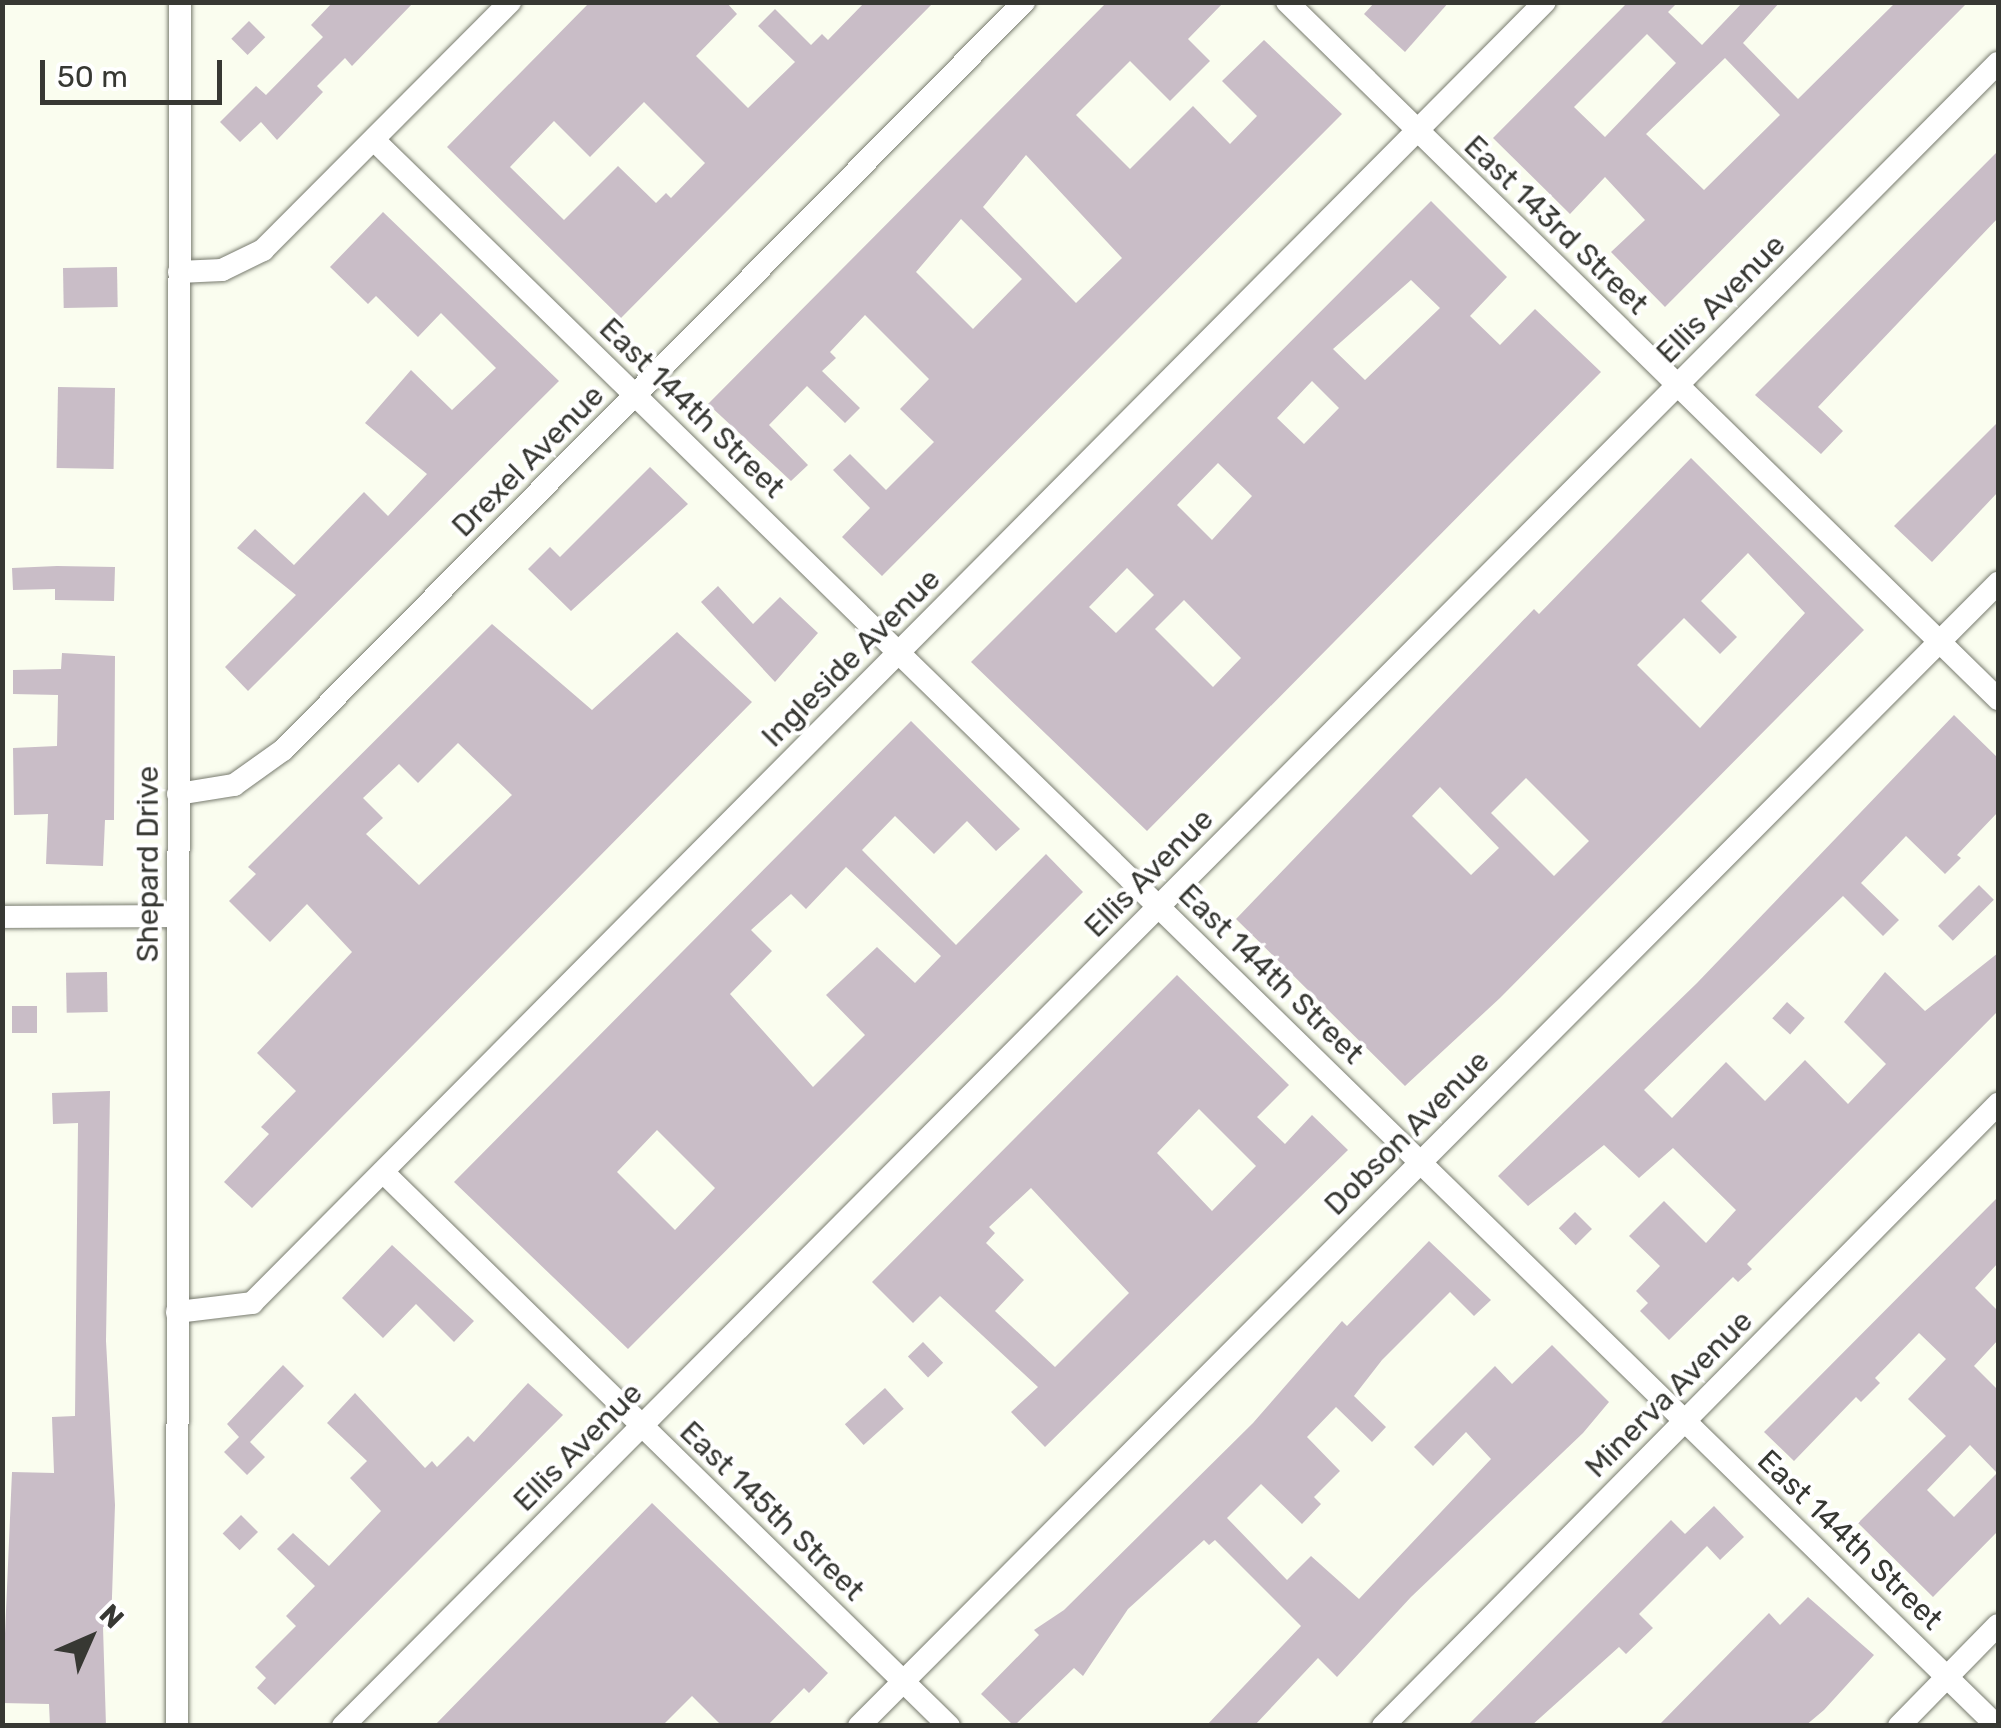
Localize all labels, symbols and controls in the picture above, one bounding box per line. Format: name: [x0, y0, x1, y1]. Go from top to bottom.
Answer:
scale bar: [45, 40, 228, 102]
text: 50 m: [57, 59, 128, 95]
street label: East 143rd Street: [1457, 128, 1655, 322]
street label: Ellis Avenue: [1649, 227, 1793, 371]
street label: East 144th Street: [592, 311, 792, 505]
street label: Drexel Avenue: [444, 377, 612, 545]
street label: Ingleside Avenue: [754, 561, 948, 755]
street label: Shepard Drive: [130, 766, 166, 962]
street label: Ellis Avenue: [1077, 801, 1221, 945]
street label: East 144th Street: [1171, 877, 1371, 1071]
street label: Dobson Avenue: [1317, 1043, 1497, 1223]
street label: Minerva Avenue: [1578, 1303, 1760, 1485]
street label: Ellis Avenue: [506, 1375, 650, 1519]
street label: East 145th Street: [672, 1414, 872, 1608]
street label: East 144th Street: [1750, 1443, 1950, 1637]
north arrow: [40, 1588, 140, 1688]
text: N: [93, 1598, 130, 1635]

